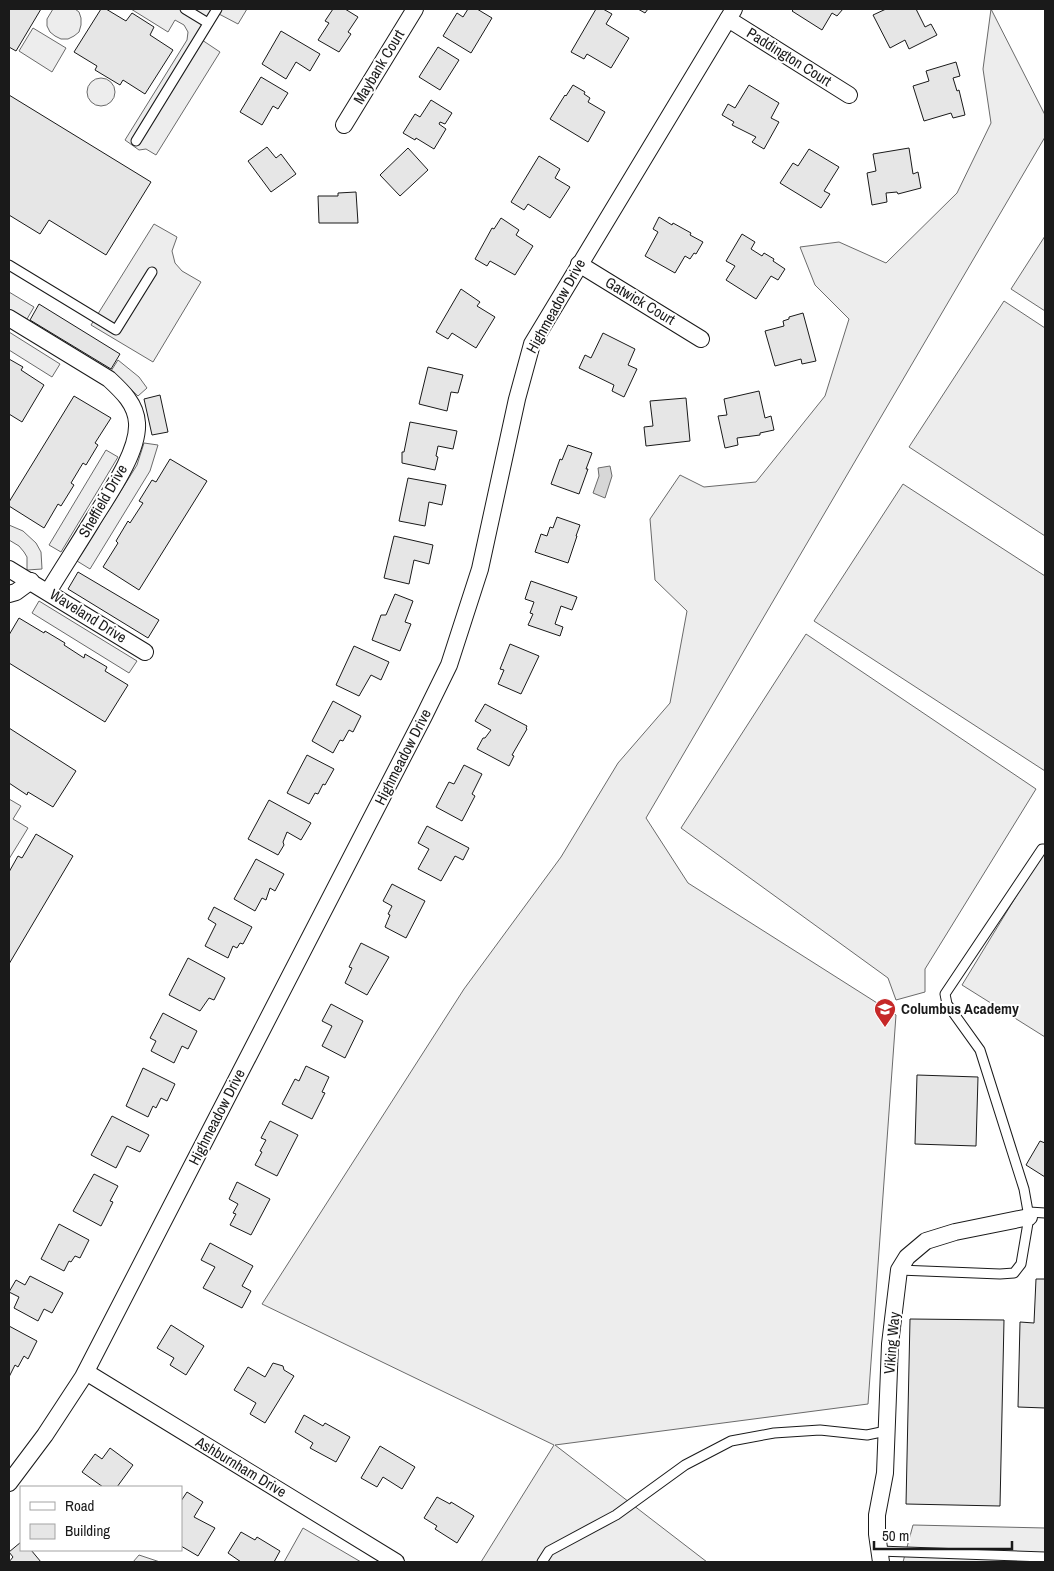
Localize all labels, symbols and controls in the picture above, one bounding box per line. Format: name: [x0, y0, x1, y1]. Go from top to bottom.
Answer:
street label: Paddington Court: [743, 22, 836, 91]
street label: Maybank Court: [348, 25, 409, 108]
street label: Highmeadow Drive: [521, 254, 590, 357]
street label: Gatwick Court: [601, 272, 680, 330]
street label: Sheffield Drive: [73, 460, 132, 541]
street label: Waveland Drive: [46, 584, 131, 648]
street label: Highmeadow Drive: [369, 705, 436, 808]
school or university icon: Columbus Academy: [873, 997, 897, 1028]
place label: Columbus Academy: [901, 998, 1019, 1019]
street label: Highmeadow Drive: [183, 1065, 250, 1168]
street label: Viking Way: [878, 1310, 905, 1375]
street label: Ashburnham Drive: [191, 1431, 291, 1502]
legend: [20, 1486, 182, 1551]
text: Road: [65, 1495, 94, 1516]
scale bar: [874, 1518, 1012, 1550]
text: Building: [65, 1520, 110, 1541]
text: 50 m: [882, 1525, 909, 1546]

